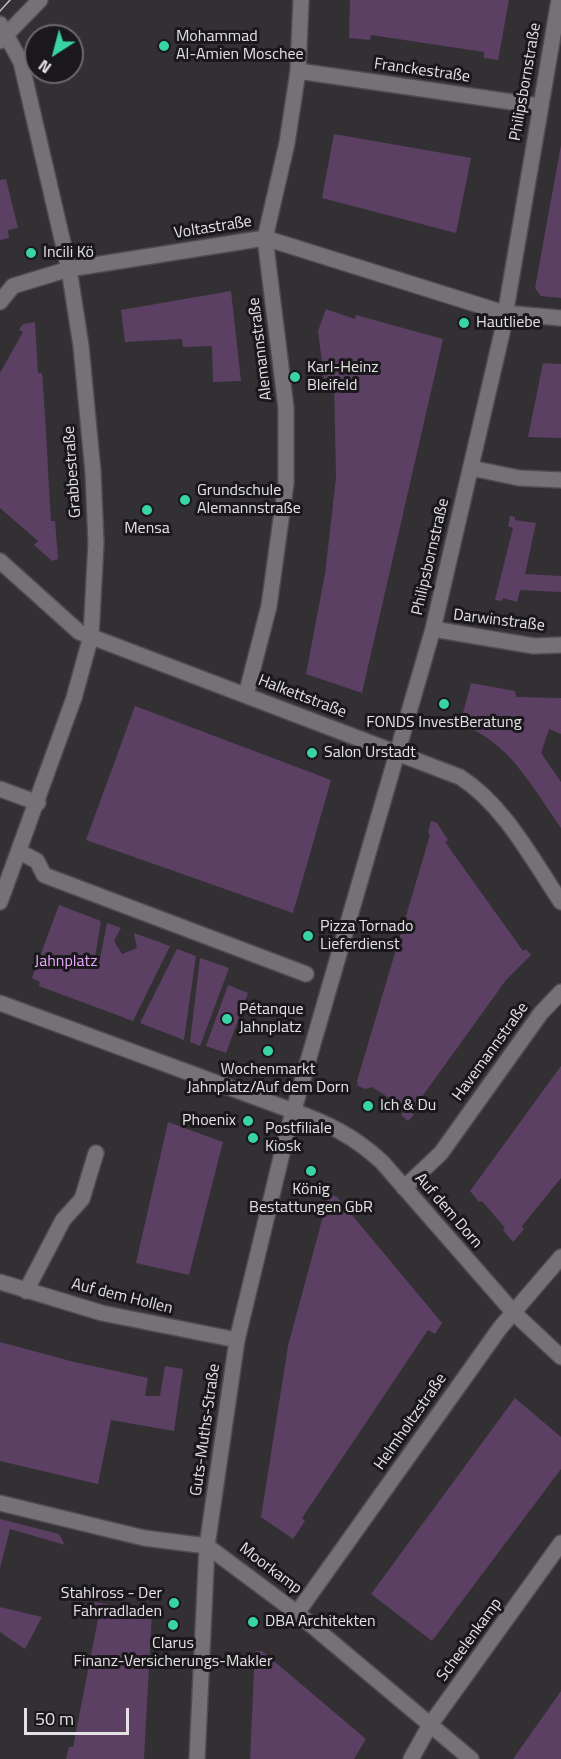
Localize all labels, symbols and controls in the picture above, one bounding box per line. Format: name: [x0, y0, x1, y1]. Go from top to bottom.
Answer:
street label: Philipsbornstraße: [506, 21, 546, 143]
north arrow: [24, 24, 84, 84]
place label: Mohammad Al-Amien Moschee: [176, 27, 304, 65]
marker: Mohammad Al-Amien Moschee: [157, 39, 171, 53]
text: N: [33, 54, 56, 80]
street label: Franckestraße: [373, 55, 471, 87]
street label: Voltastraße: [173, 212, 253, 244]
place label: Incili Kö: [43, 243, 94, 263]
marker: Incili Kö: [24, 246, 38, 260]
street label: Alemannstraße: [245, 296, 277, 402]
place label: Hautliebe: [476, 313, 541, 333]
marker: Hautliebe: [457, 316, 471, 330]
place label: Karl-Heinz Bleifeld: [307, 358, 379, 396]
marker: Karl-Heinz Bleifeld: [288, 370, 302, 384]
street label: Grabbestraße: [60, 425, 86, 519]
place label: Grundschule Alemannstraße: [197, 481, 301, 519]
marker: Grundschule Alemannstraße: [178, 493, 192, 507]
street label: Philipsbornstraße: [408, 497, 454, 617]
marker: Mensa: [140, 503, 154, 517]
place label: Mensa: [124, 519, 170, 539]
street label: Darwinstraße: [452, 606, 546, 636]
street label: Halkettstraße: [255, 671, 349, 723]
marker: FONDS InvestBeratung: [437, 697, 451, 711]
place label: FONDS InvestBeratung: [366, 713, 522, 733]
place label: Salon Urstadt: [324, 743, 416, 763]
marker: Salon Urstadt: [305, 746, 319, 760]
place label: Pizza Tornado Lieferdienst: [320, 917, 414, 955]
marker: Pizza Tornado Lieferdienst: [301, 929, 315, 943]
park label: Jahnplatz: [35, 952, 97, 972]
street label: Havemannstraße: [449, 999, 533, 1105]
place label: Pétanque Jahnplatz: [239, 1000, 304, 1038]
marker: Pétanque Jahnplatz: [220, 1012, 234, 1026]
marker: Wochenmarkt Jahnplatz/Auf dem Dorn: [261, 1044, 275, 1058]
place label: Wochenmarkt Jahnplatz/Auf dem Dorn: [187, 1060, 349, 1098]
place label: Ich & Du: [380, 1096, 436, 1116]
marker: Ich & Du: [361, 1099, 375, 1113]
place label: Phoenix: [182, 1111, 236, 1131]
marker: Phoenix: [241, 1114, 255, 1128]
place label: Postfiliale Kiosk: [265, 1119, 332, 1157]
marker: Postfiliale Kiosk: [246, 1131, 260, 1145]
marker: König Bestattungen GbR: [304, 1164, 318, 1178]
street label: Auf dem Dorn: [410, 1170, 486, 1252]
place label: König Bestattungen GbR: [249, 1180, 373, 1218]
street label: Auf dem Hollen: [69, 1275, 175, 1319]
street label: Guts-Muths-Straße: [187, 1363, 225, 1497]
street label: Helmholtzstraße: [371, 1370, 451, 1474]
street label: Moorkamp: [235, 1539, 305, 1599]
place label: Stahlross - Der Fahrradladen: [61, 1584, 162, 1622]
street label: Scheelenkamp: [433, 1595, 507, 1685]
marker: Stahlross - Der Fahrradladen: [167, 1596, 181, 1610]
place label: DBA Architekten: [265, 1612, 376, 1632]
marker: DBA Architekten: [246, 1615, 260, 1629]
marker: Clarus Finanz-Versicherungs-Makler: [166, 1618, 180, 1632]
place label: Clarus Finanz-Versicherungs-Makler: [74, 1634, 272, 1672]
scale bar: [27, 1696, 132, 1734]
text: 50 m: [35, 1705, 74, 1732]

